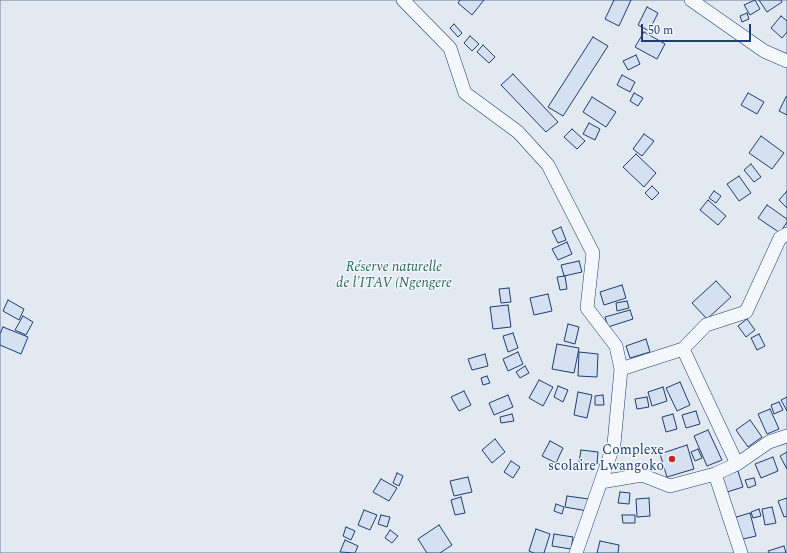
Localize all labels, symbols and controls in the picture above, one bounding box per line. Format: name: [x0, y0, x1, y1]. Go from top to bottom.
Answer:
scale bar: [643, 16, 753, 42]
text: 50 m: [648, 21, 673, 40]
park label: Réserve naturelle de l'ITAV (Ngengere: [336, 260, 452, 292]
place label: Complexe scolaire Lwangoko: [548, 443, 664, 476]
marker: Complexe scolaire Lwangoko: [667, 454, 677, 464]

